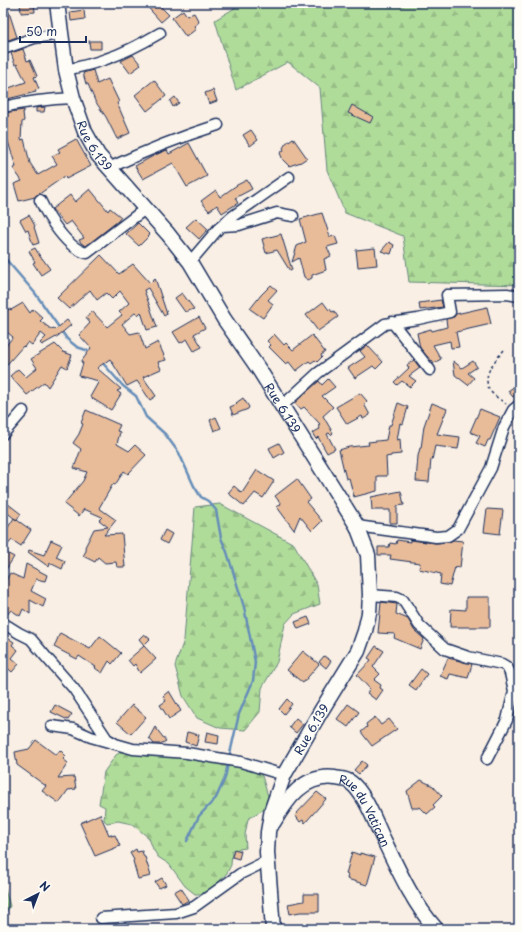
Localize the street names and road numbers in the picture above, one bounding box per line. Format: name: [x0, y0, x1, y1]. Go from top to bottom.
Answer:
street label: Rue 6.139: [73, 118, 117, 175]
street label: Rue 6.139: [260, 379, 306, 436]
street label: Rue 6.139: [289, 700, 333, 758]
street label: Rue du Vatican: [337, 770, 395, 850]

